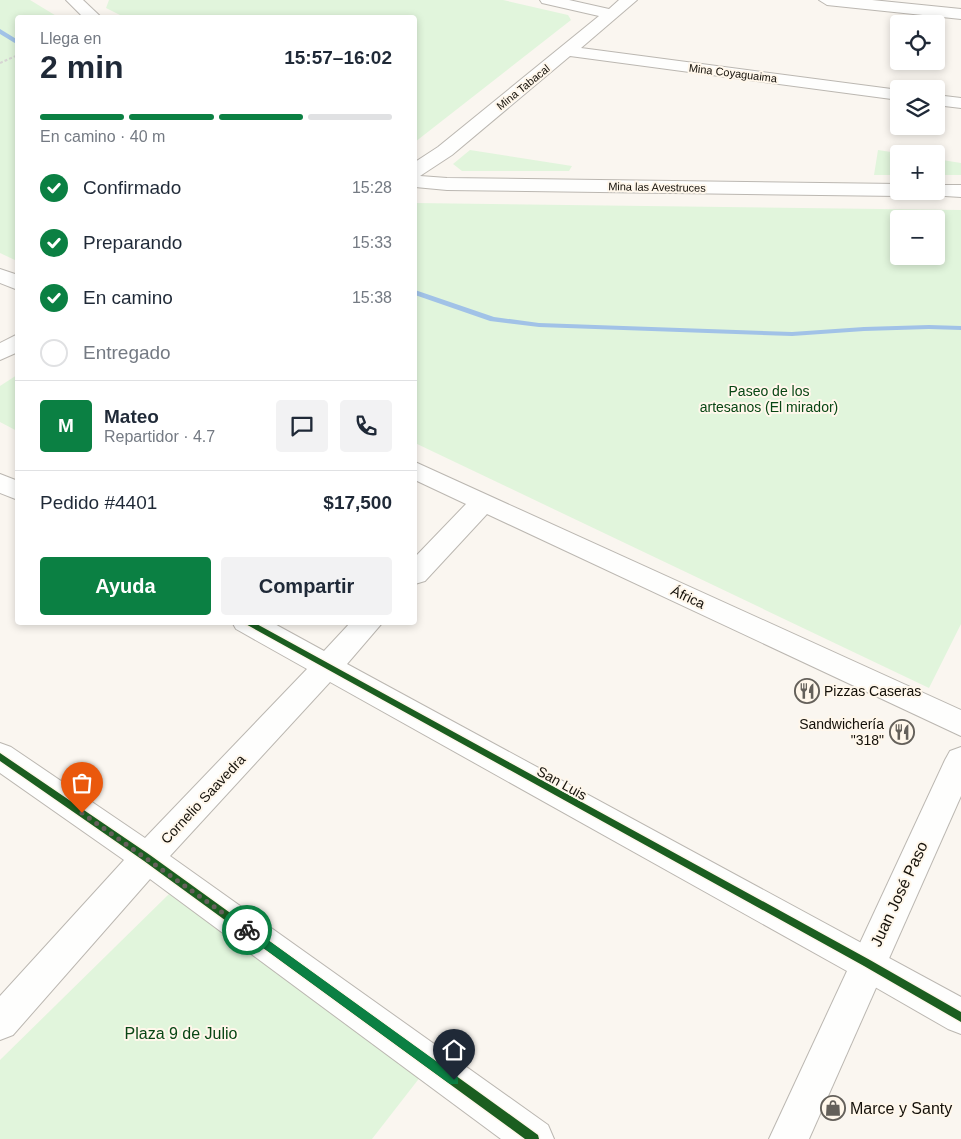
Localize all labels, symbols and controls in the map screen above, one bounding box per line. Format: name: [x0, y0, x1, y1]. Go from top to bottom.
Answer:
map controls: [890, 15, 945, 265]
button: locate: [890, 15, 945, 70]
text: Llega en: [40, 30, 101, 47]
text: 15:57–16:02: [284, 47, 392, 68]
text: 2 min: [40, 49, 124, 85]
street label: Mina Tabacal: [494, 62, 552, 112]
street label: Mina Coyaguaima: [688, 62, 779, 84]
button: layers: [890, 80, 945, 135]
text: En camino · 40 m: [40, 128, 165, 145]
button: +: [890, 145, 945, 200]
icon: check: [40, 174, 68, 202]
text: Confirmado: [83, 177, 181, 198]
text: 15:28: [352, 179, 392, 196]
street label: Mina las Avestruces: [608, 180, 706, 194]
button: −: [890, 210, 945, 265]
icon: check: [40, 229, 68, 257]
text: Preparando: [83, 232, 182, 253]
text: 15:33: [352, 234, 392, 251]
icon: check: [40, 284, 68, 312]
text: En camino: [83, 287, 173, 308]
text: 15:38: [352, 289, 392, 306]
text: Entregado: [83, 342, 171, 363]
park label: Paseo de los artesanos (El mirador): [700, 383, 838, 415]
button: chat: [276, 400, 328, 452]
button: phone: [340, 400, 392, 452]
text: Mateo: [104, 406, 159, 427]
text: M: [58, 415, 74, 436]
text: Repartidor · 4.7: [104, 428, 215, 445]
text: Pedido #4401: [40, 492, 157, 513]
text: $17,500: [323, 492, 392, 513]
button: Ayuda: [40, 557, 211, 615]
button: Compartir: [221, 557, 392, 615]
street label: África: [668, 582, 708, 612]
restaurant icon: Pizzas Caseras: [794, 678, 820, 704]
place label: Pizzas Caseras: [824, 683, 921, 699]
place label: Sandwichería "318": [799, 716, 884, 748]
restaurant icon: Sandwichería "318": [889, 719, 915, 745]
street label: Cornelio Saavedra: [158, 751, 249, 847]
pin: [61, 762, 103, 813]
street label: San Luis: [534, 763, 590, 803]
icon: bag: [68, 769, 96, 797]
street label: Juan José Paso: [867, 839, 931, 949]
courier: [222, 905, 272, 955]
icon: bike: [233, 916, 261, 944]
park label: Plaza 9 de Julio: [125, 1025, 238, 1042]
pin: [433, 1029, 475, 1080]
icon: home: [440, 1036, 468, 1064]
shop icon: Marce y Santy: [820, 1095, 846, 1121]
place label: Marce y Santy: [850, 1100, 952, 1117]

